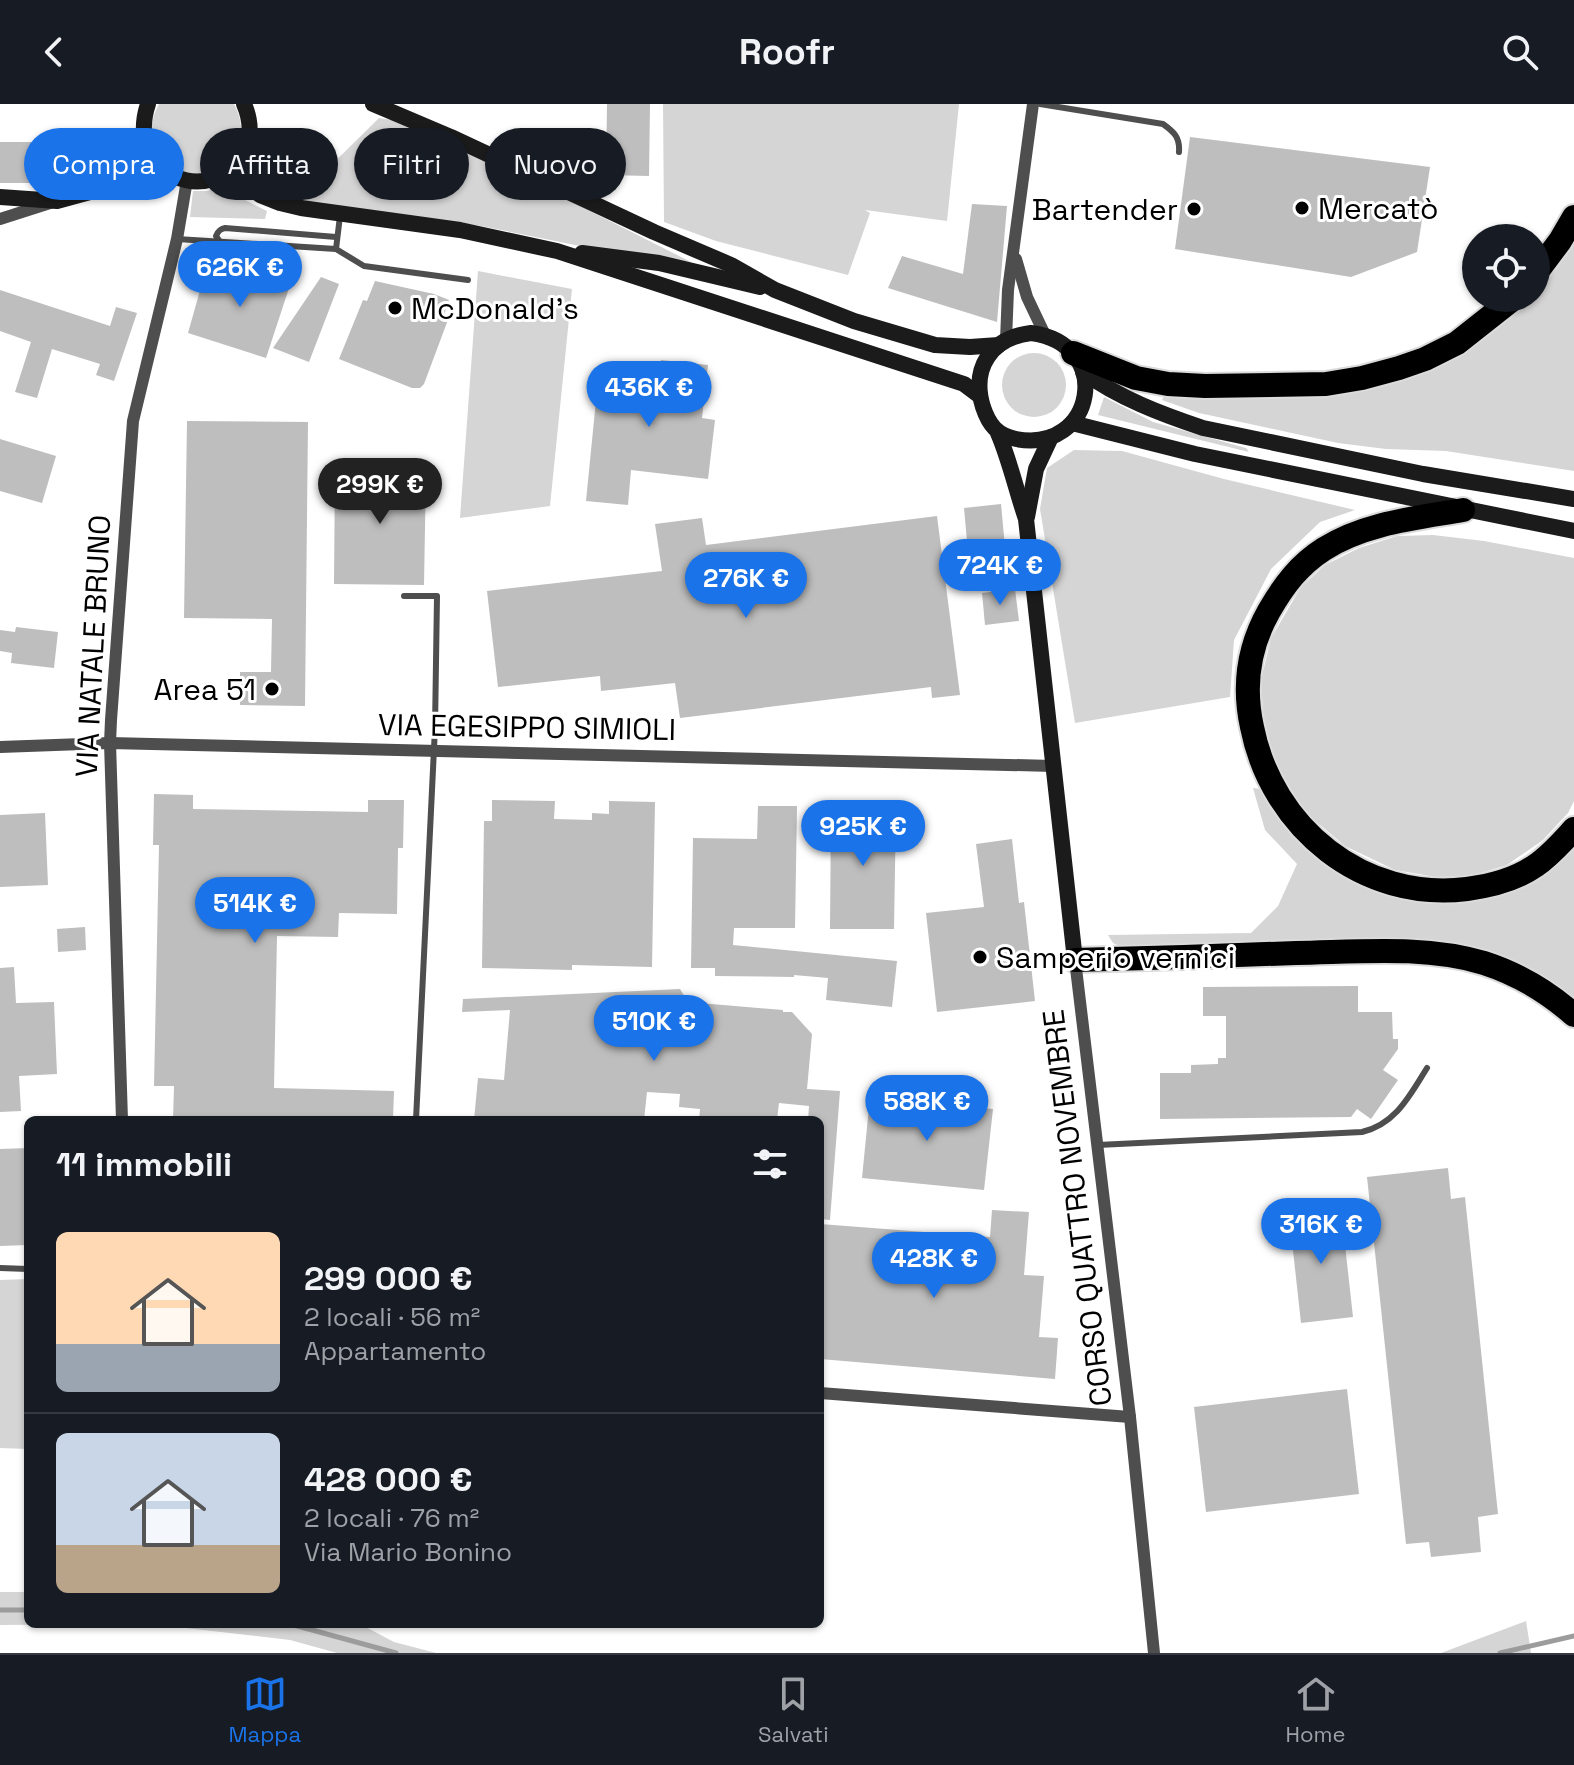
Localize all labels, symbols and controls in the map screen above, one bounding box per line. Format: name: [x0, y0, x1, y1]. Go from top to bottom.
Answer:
text: Roofr: [739, 29, 835, 75]
icon: back: [32, 30, 76, 74]
icon: search: [1498, 30, 1542, 74]
chip: Compra: [24, 128, 184, 200]
chip: Affitta: [200, 128, 338, 200]
chip: Filtri: [354, 128, 469, 200]
chip: Nuovo: [485, 128, 626, 200]
place label: Mercatò: [1318, 189, 1439, 228]
place label: Bartender: [1032, 190, 1178, 229]
marker: Mercatò: [1293, 199, 1311, 217]
marker: Bartender: [1185, 200, 1203, 218]
map controls: [1462, 224, 1550, 312]
button: locate: [1462, 224, 1550, 312]
pin: 626K €: [175, 241, 305, 309]
text: 626K €: [196, 250, 284, 284]
place label: McDonald's: [411, 289, 579, 328]
marker: McDonald's: [386, 299, 404, 317]
pin: 436K €: [584, 361, 714, 429]
text: 436K €: [605, 370, 693, 404]
pin: 299K €: [315, 458, 445, 526]
text: 299K €: [336, 467, 424, 501]
street label: VIA NATALE BRUNO: [67, 514, 119, 778]
pin: 724K €: [935, 539, 1065, 607]
text: 724K €: [957, 548, 1043, 582]
pin: 276K €: [681, 552, 811, 620]
text: 276K €: [703, 561, 789, 595]
place label: Area 51: [154, 670, 256, 709]
marker: Area 51: [263, 680, 281, 698]
street label: VIA EGESIPPO SIMIOLI: [378, 705, 676, 749]
pin: 925K €: [798, 800, 928, 868]
text: 925K €: [819, 809, 907, 843]
pin: 514K €: [190, 877, 320, 945]
text: 514K €: [213, 886, 297, 920]
place label: Samperio vernici: [996, 938, 1235, 977]
marker: Samperio vernici: [971, 948, 989, 966]
pin: 510K €: [589, 995, 719, 1063]
text: 510K €: [612, 1004, 696, 1038]
street label: CORSO QUATTRO NOVEMBRE: [1033, 1007, 1121, 1409]
pin: 588K €: [862, 1075, 992, 1143]
text: 588K €: [883, 1084, 971, 1118]
icon: filters: [748, 1142, 792, 1186]
text: 11 immobili: [56, 1143, 232, 1186]
pin: 316K €: [1256, 1198, 1386, 1266]
text: 316K €: [1279, 1207, 1363, 1241]
pin: 428K €: [869, 1232, 999, 1300]
text: 428K €: [890, 1241, 978, 1275]
text: 299 000 €: [304, 1257, 473, 1300]
icon: home: [120, 1264, 216, 1360]
text: 2 locali · 56 m²: [304, 1300, 480, 1334]
text: Appartamento: [304, 1334, 486, 1368]
text: 428 000 €: [304, 1458, 473, 1501]
icon: home: [120, 1465, 216, 1561]
text: 2 locali · 76 m²: [304, 1501, 479, 1535]
text: Via Mario Bonino: [304, 1535, 512, 1569]
tab: Mappa: [228, 1672, 301, 1748]
tab: Salvati: [758, 1672, 829, 1748]
tab: Home: [1286, 1672, 1346, 1748]

